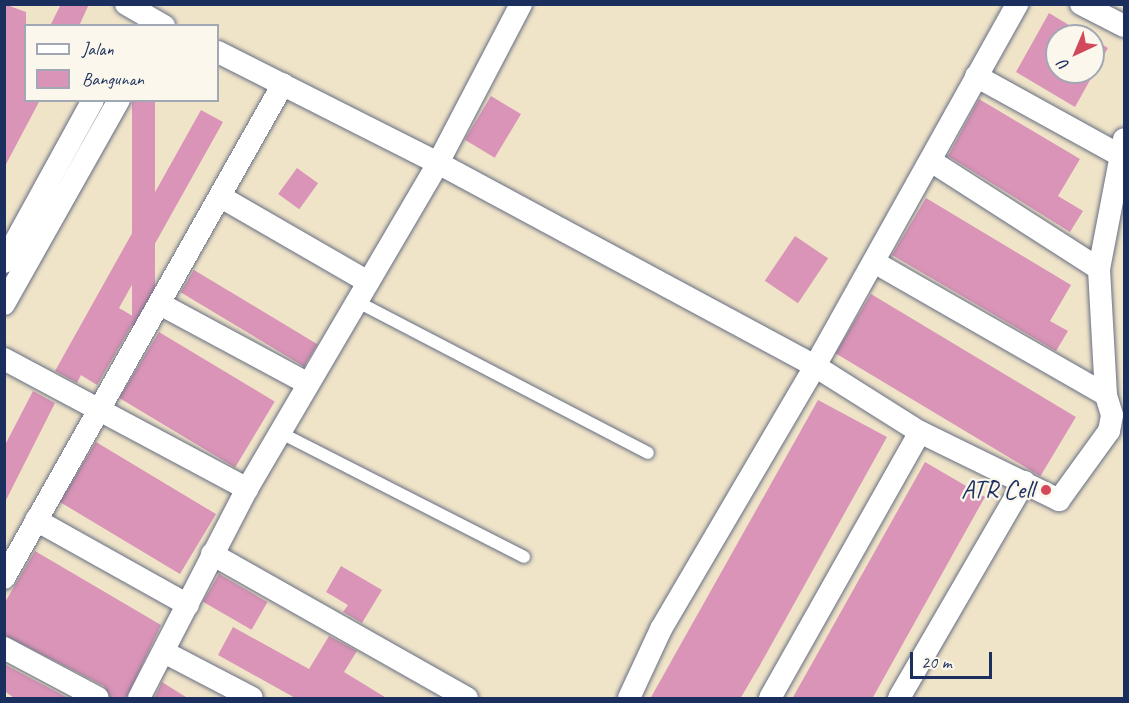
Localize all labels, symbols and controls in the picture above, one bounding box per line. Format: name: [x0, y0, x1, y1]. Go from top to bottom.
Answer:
legend: [24, 24, 219, 102]
north arrow: [1045, 24, 1105, 84]
text: Jalan: [82, 38, 114, 60]
text: U: [1054, 56, 1074, 75]
text: Bangunan: [82, 68, 144, 90]
place label: ATR Cell: [961, 474, 1034, 506]
marker: ATR Cell: [1039, 483, 1053, 497]
scale bar: [913, 640, 996, 678]
text: 20 m: [921, 651, 952, 673]

